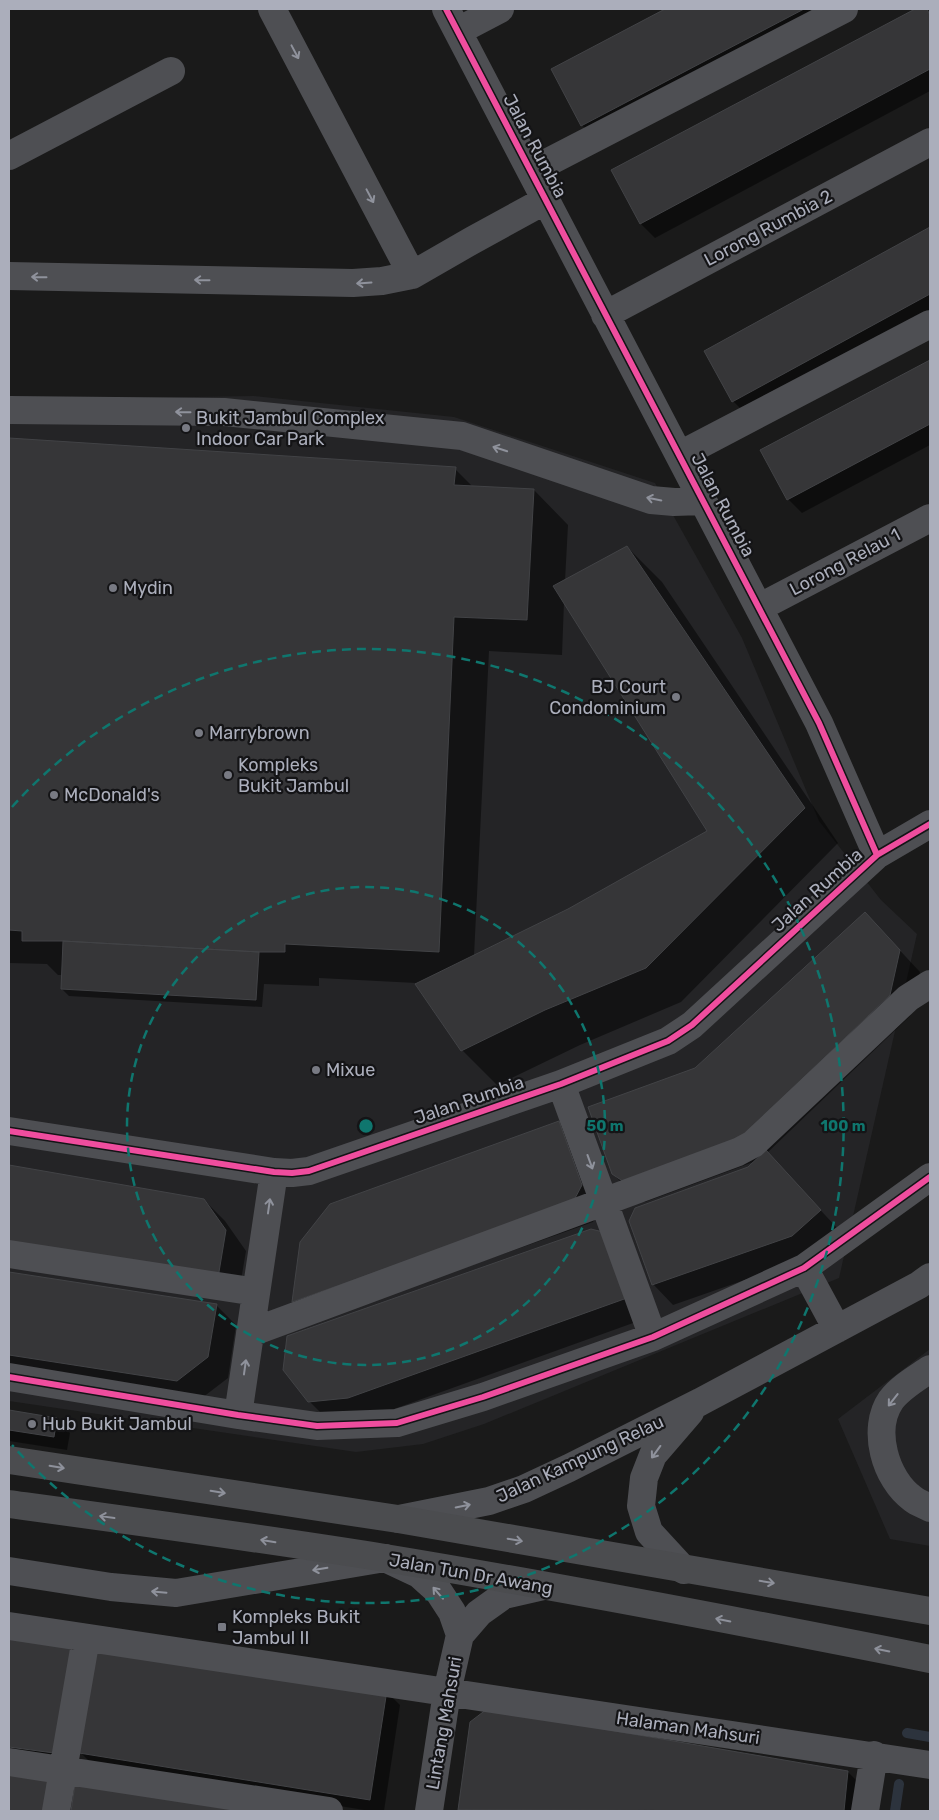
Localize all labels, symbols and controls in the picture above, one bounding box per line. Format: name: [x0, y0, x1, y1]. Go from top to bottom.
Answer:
one-way arrow: [291, 44, 300, 59]
street label: Jalan Rumbia: [498, 90, 572, 202]
street label: Lorong Rumbia 2: [700, 185, 836, 271]
one-way arrow: [366, 188, 375, 203]
one-way arrow: [31, 272, 48, 282]
one-way arrow: [194, 275, 210, 285]
one-way arrow: [356, 278, 372, 287]
one-way arrow: [175, 407, 192, 417]
place label: Bukit Jambul Complex Indoor Car Park: [196, 407, 385, 450]
marker: Bukit Jambul Complex Indoor Car Park: [180, 422, 192, 434]
one-way arrow: [492, 444, 508, 453]
street label: Jalan Rumbia: [686, 449, 760, 561]
one-way arrow: [646, 494, 662, 504]
street label: Lorong Relau 1: [786, 524, 904, 600]
place label: Mydin: [123, 577, 173, 599]
marker: Mydin: [107, 582, 119, 594]
place label: BJ Court Condominium: [549, 676, 666, 719]
marker: BJ Court Condominium: [670, 691, 682, 703]
place label: Marrybrown: [209, 722, 310, 744]
marker: Marrybrown: [193, 727, 205, 739]
place label: Kompleks Bukit Jambul: [238, 754, 349, 797]
marker: Kompleks Bukit Jambul: [222, 769, 234, 781]
place label: McDonald's: [64, 784, 160, 806]
marker: McDonald's: [48, 789, 60, 801]
street label: Jalan Rumbia: [767, 844, 867, 936]
place label: Mixue: [326, 1059, 375, 1081]
marker: Mixue: [310, 1064, 322, 1076]
street label: Jalan Rumbia: [411, 1071, 527, 1129]
centre of rings: [357, 1117, 375, 1135]
text: 50 m: [587, 1117, 623, 1135]
text: 100 m: [821, 1117, 865, 1135]
one-way arrow: [586, 1154, 595, 1169]
one-way arrow: [264, 1199, 274, 1215]
one-way arrow: [241, 1360, 251, 1376]
one-way arrow: [888, 1393, 898, 1407]
street label: Jalan Kampung Relau: [493, 1411, 667, 1507]
place label: Hub Bukit Jambul: [42, 1413, 192, 1435]
marker: Hub Bukit Jambul: [26, 1418, 38, 1430]
one-way arrow: [651, 1444, 661, 1458]
one-way arrow: [49, 1463, 65, 1473]
one-way arrow: [209, 1487, 225, 1497]
one-way arrow: [455, 1501, 471, 1511]
one-way arrow: [99, 1512, 115, 1522]
one-way arrow: [260, 1535, 276, 1545]
one-way arrow: [506, 1535, 522, 1545]
street label: Jalan Tun Dr Awang: [387, 1549, 555, 1599]
one-way arrow: [312, 1565, 328, 1575]
one-way arrow: [758, 1578, 774, 1588]
one-way arrow: [432, 1586, 444, 1599]
one-way arrow: [152, 1587, 168, 1597]
place label: Kompleks Bukit Jambul II: [232, 1606, 360, 1649]
one-way arrow: [715, 1614, 731, 1624]
marker: Kompleks Bukit Jambul II: [216, 1621, 228, 1633]
one-way arrow: [875, 1644, 891, 1654]
street label: Lintang Mahsuri: [421, 1655, 467, 1791]
street label: Halaman Mahsuri: [615, 1707, 761, 1749]

